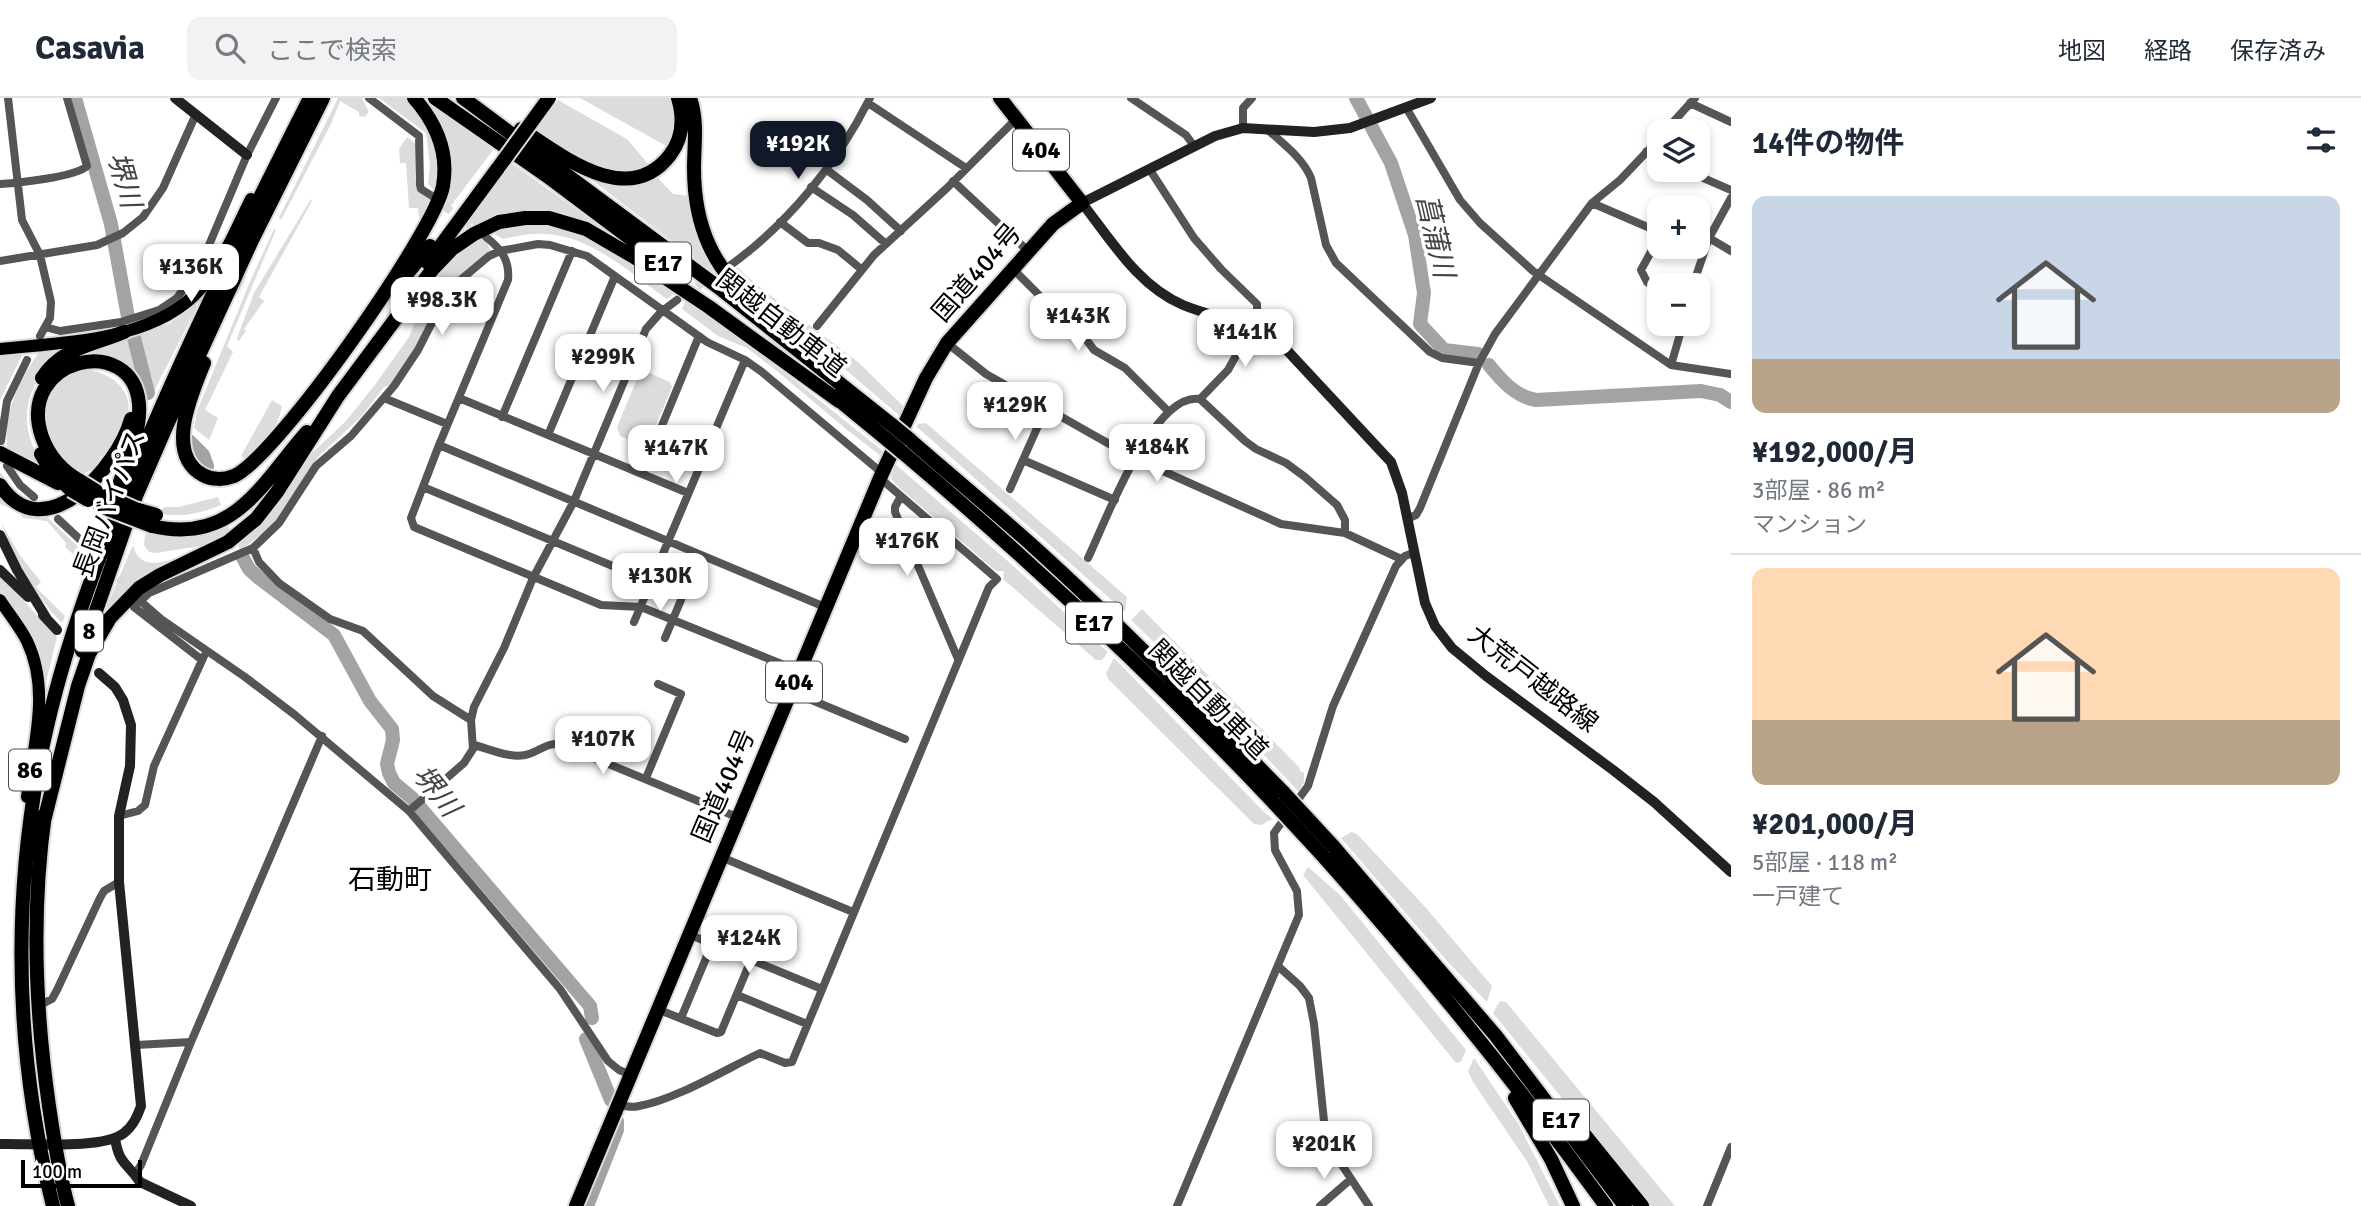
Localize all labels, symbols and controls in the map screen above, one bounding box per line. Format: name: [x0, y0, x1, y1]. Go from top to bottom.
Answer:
search box: [187, 17, 677, 80]
text: Casavia: [35, 28, 145, 69]
icon: search: [211, 29, 249, 67]
text: ここで検索: [267, 35, 397, 67]
text: 地図: [2058, 36, 2106, 66]
text: 経路: [2144, 36, 2192, 66]
text: 保存済み: [2230, 36, 2326, 66]
map controls: [1647, 119, 1710, 336]
button: layers: [1647, 119, 1710, 182]
icon: filters: [2302, 121, 2340, 159]
pin: ¥192K: [749, 122, 847, 181]
text: 14件の物件: [1752, 125, 1904, 162]
text: ¥192K: [766, 129, 830, 158]
road number: 404: [1013, 130, 1069, 170]
water label: 堺川: [100, 148, 149, 214]
water label: 菖蒲川: [1409, 191, 1462, 284]
button: +: [1647, 196, 1710, 259]
street label: 国道404号: [926, 217, 1028, 329]
icon: home: [1983, 242, 2109, 368]
road number: E17: [635, 243, 691, 284]
pin: ¥136K: [142, 244, 240, 304]
text: ¥136K: [159, 252, 223, 281]
street label: 関越自動車道: [710, 263, 852, 385]
button: −: [1647, 273, 1710, 336]
pin: ¥98.3K: [385, 278, 499, 337]
text: ¥98.3K: [407, 285, 477, 314]
pin: ¥143K: [1029, 294, 1127, 353]
text: ¥143K: [1046, 301, 1110, 330]
pin: ¥141K: [1196, 310, 1294, 369]
text: ¥141K: [1213, 317, 1277, 346]
pin: ¥299K: [554, 334, 652, 394]
text: ¥299K: [571, 342, 635, 371]
pin: ¥129K: [966, 382, 1064, 442]
text: ¥129K: [983, 390, 1047, 419]
pin: ¥184K: [1108, 424, 1206, 484]
street label: 長岡バイパス: [67, 426, 153, 582]
pin: ¥147K: [627, 426, 725, 485]
text: ¥184K: [1125, 432, 1189, 461]
text: ¥147K: [644, 433, 708, 462]
text: ¥192,000/月: [1752, 434, 1918, 471]
text: 3部屋 · 86 m²: [1752, 476, 1885, 505]
text: マンション: [1752, 510, 1867, 539]
pin: ¥176K: [858, 518, 956, 578]
text: ¥176K: [875, 526, 939, 555]
pin: ¥130K: [611, 554, 709, 613]
text: ¥130K: [628, 561, 692, 590]
road number: E17: [1066, 602, 1122, 644]
road number: 8: [75, 610, 103, 652]
icon: home: [1983, 614, 2109, 740]
street label: 大荒戸越路線: [1462, 618, 1604, 740]
street label: 関越自動車道: [1142, 634, 1274, 766]
road number: 404: [766, 662, 822, 702]
pin: ¥107K: [554, 716, 652, 776]
text: ¥107K: [571, 724, 635, 753]
street label: 国道404号: [686, 724, 762, 848]
road number: 86: [9, 750, 51, 790]
water label: 堺川: [405, 759, 469, 826]
text: ¥201,000/月: [1752, 806, 1918, 843]
text: 5部屋 · 118 m²: [1752, 848, 1898, 877]
district label: 石動町: [348, 863, 432, 897]
text: 一戸建て: [1752, 882, 1844, 911]
pin: ¥124K: [700, 916, 798, 975]
text: ¥124K: [717, 923, 781, 952]
road number: E17: [1533, 1100, 1589, 1140]
pin: ¥201K: [1275, 1122, 1373, 1181]
text: ¥201K: [1292, 1129, 1356, 1158]
scale bar: [21, 1157, 142, 1189]
text: 100 m: [32, 1160, 82, 1184]

